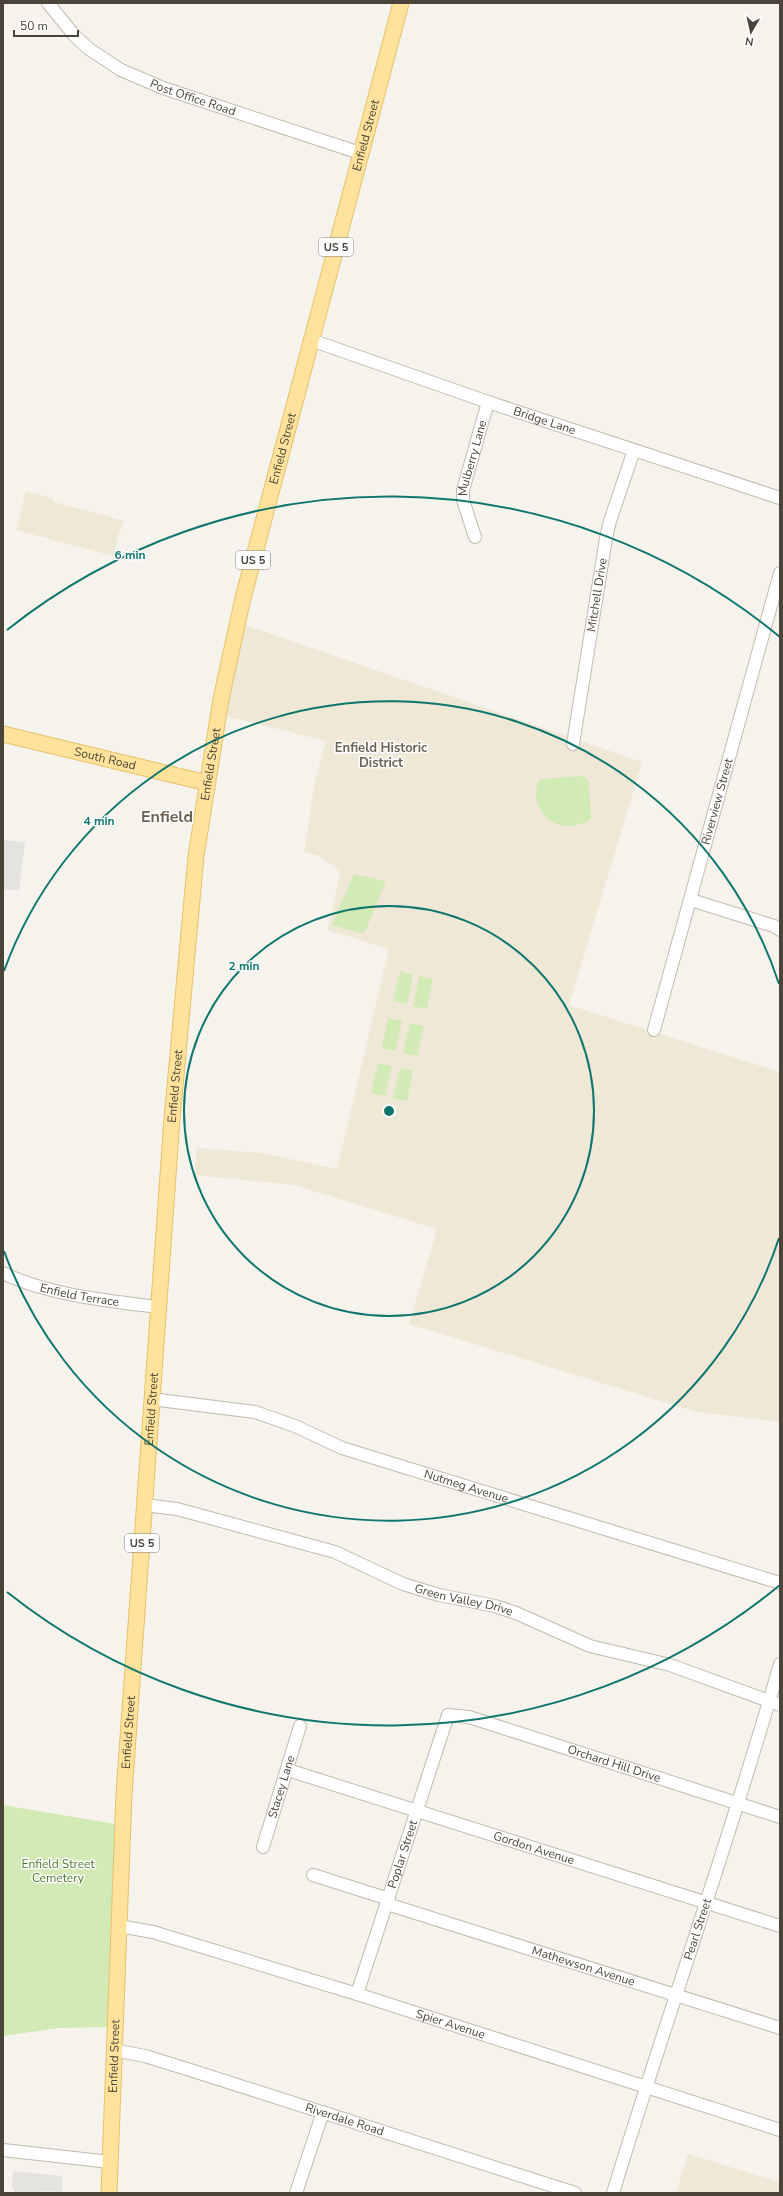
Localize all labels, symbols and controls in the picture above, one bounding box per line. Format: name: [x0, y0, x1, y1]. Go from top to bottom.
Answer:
scale bar: [14, 12, 78, 38]
north arrow: [731, 12, 771, 52]
text: 50 m: [20, 18, 48, 34]
text: N: [744, 33, 755, 49]
street label: Post Office Road: [147, 75, 238, 119]
street label: Enfield Street: [349, 97, 383, 173]
road number: US 5: [319, 238, 353, 256]
street label: Bridge Lane: [511, 403, 578, 438]
street label: Enfield Street: [266, 410, 300, 486]
street label: Mulberry Lane: [455, 418, 490, 496]
text: 6 min: [114, 547, 146, 563]
road number: US 5: [236, 551, 270, 569]
street label: Mitchell Drive: [583, 557, 611, 633]
street label: Enfield Street: [197, 726, 224, 802]
district label: Enfield Historic District: [335, 739, 427, 772]
street label: South Road: [73, 743, 138, 774]
street label: Riverview Street: [697, 756, 737, 847]
district label: Enfield: [141, 806, 193, 828]
text: 4 min: [83, 813, 115, 829]
text: 2 min: [228, 958, 260, 974]
street label: Enfield Street: [164, 1048, 186, 1123]
centre of rings: [382, 1104, 396, 1118]
street label: Enfield Terrace: [38, 1279, 120, 1310]
street label: Enfield Street: [141, 1371, 162, 1446]
street label: Nutmeg Avenue: [422, 1466, 510, 1507]
road number: US 5: [125, 1534, 159, 1552]
street label: Green Valley Drive: [413, 1580, 515, 1619]
street label: Enfield Street: [118, 1695, 139, 1770]
street label: Orchard Hill Drive: [565, 1741, 663, 1786]
street label: Stacey Lane: [264, 1753, 299, 1820]
street label: Poplar Street: [384, 1817, 421, 1891]
street label: Gordon Avenue: [491, 1828, 576, 1868]
park label: Enfield Street Cemetery: [21, 1856, 95, 1886]
street label: Pearl Street: [680, 1896, 715, 1962]
street label: Mathewson Avenue: [530, 1942, 637, 1990]
street label: Spier Avenue: [414, 2005, 487, 2043]
street label: Enfield Street: [105, 2018, 124, 2093]
street label: Riverdale Road: [303, 2099, 386, 2139]

